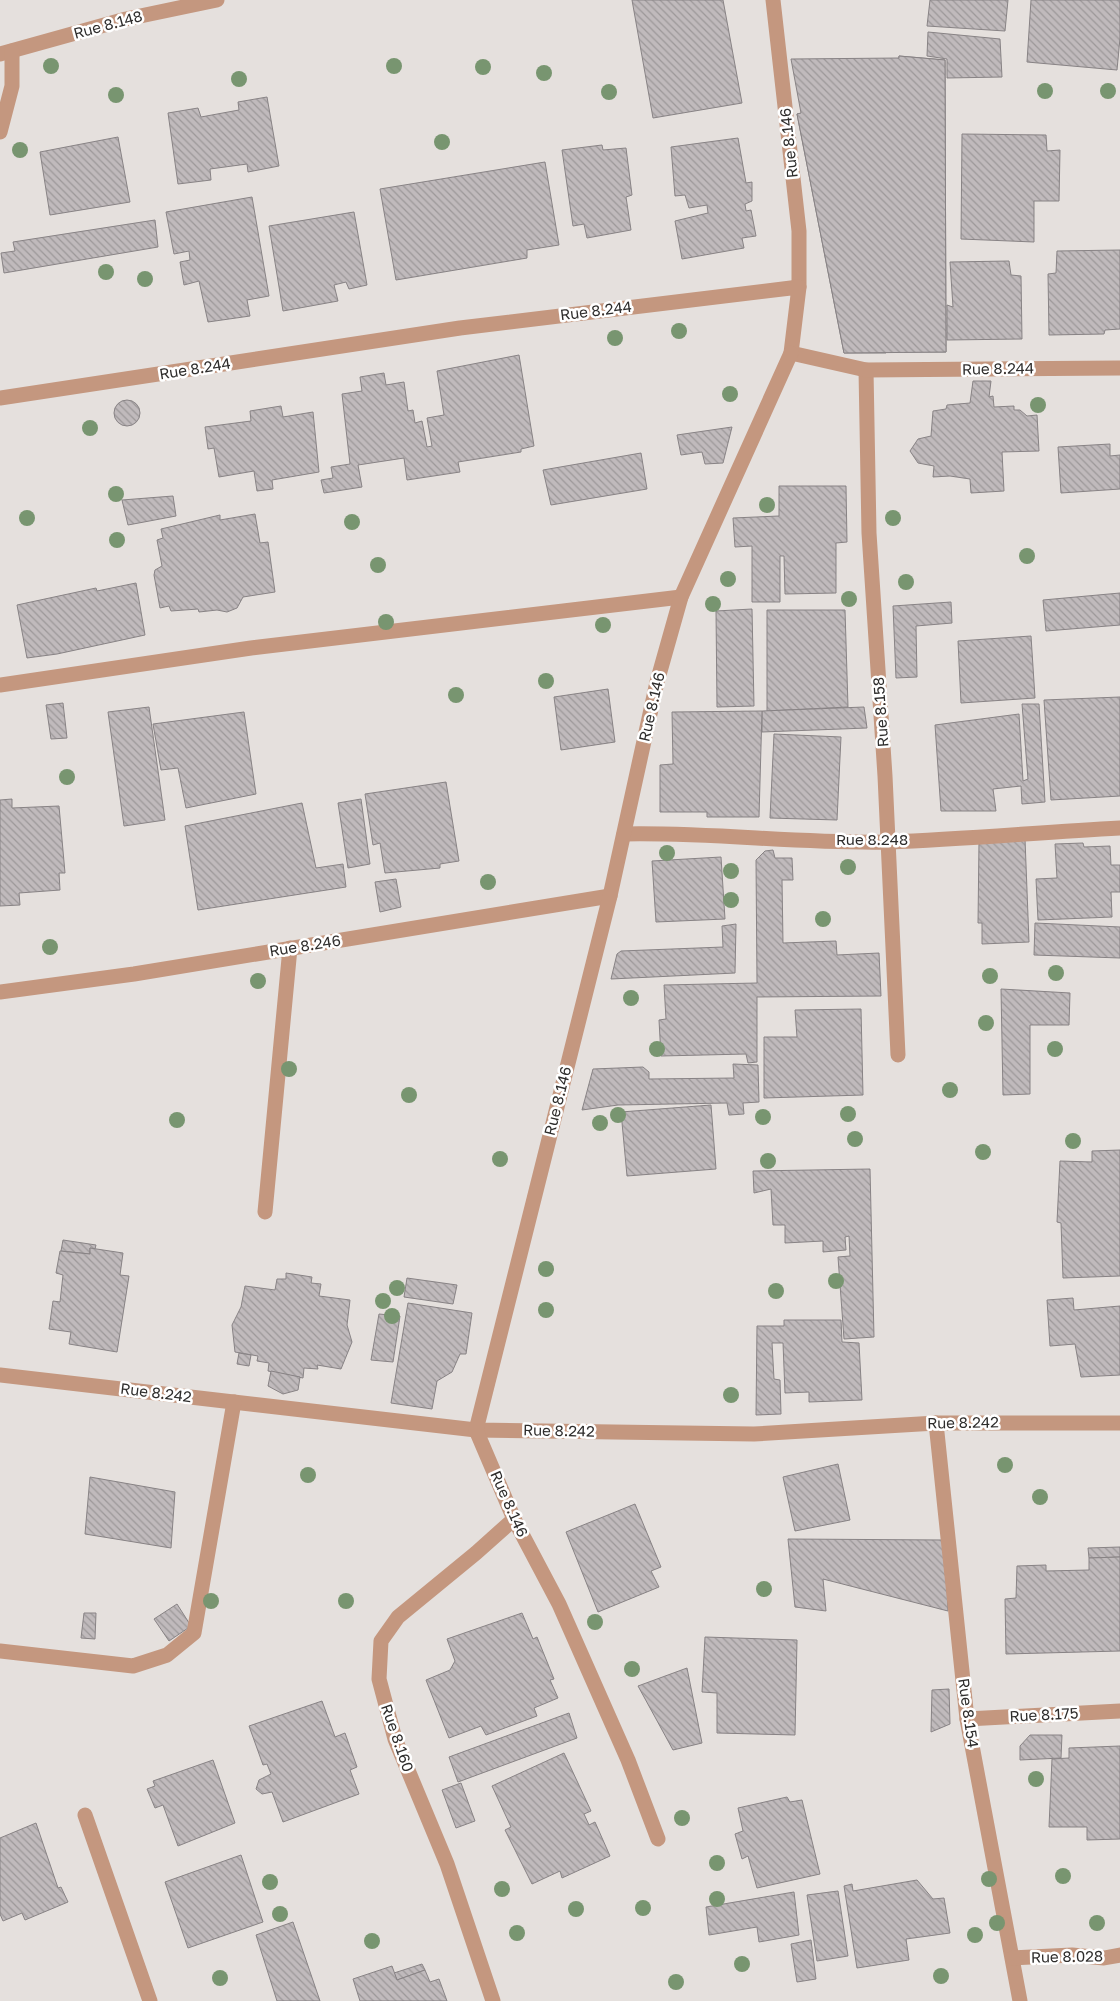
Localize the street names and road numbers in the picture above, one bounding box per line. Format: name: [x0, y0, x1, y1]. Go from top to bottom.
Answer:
street label: Rue 8.148: [71, 6, 144, 42]
street label: Rue 8.146: [775, 107, 801, 179]
street label: Rue 8.244: [559, 297, 633, 323]
street label: Rue 8.244: [158, 353, 232, 383]
street label: Rue 8.244: [962, 358, 1034, 378]
street label: Rue 8.146: [634, 670, 668, 743]
street label: Rue 8.158: [869, 676, 891, 748]
street label: Rue 8.248: [836, 830, 908, 848]
street label: Rue 8.246: [268, 930, 342, 960]
street label: Rue 8.146: [540, 1064, 574, 1137]
street label: Rue 8.242: [119, 1379, 193, 1405]
street label: Rue 8.242: [927, 1412, 999, 1432]
street label: Rue 8.242: [523, 1420, 595, 1440]
street label: Rue 8.146: [487, 1468, 532, 1539]
street label: Rue 8.154: [955, 1677, 983, 1749]
street label: Rue 8.160: [378, 1701, 418, 1774]
street label: Rue 8.175: [1009, 1703, 1079, 1725]
street label: Rue 8.028: [1031, 1946, 1103, 1966]

